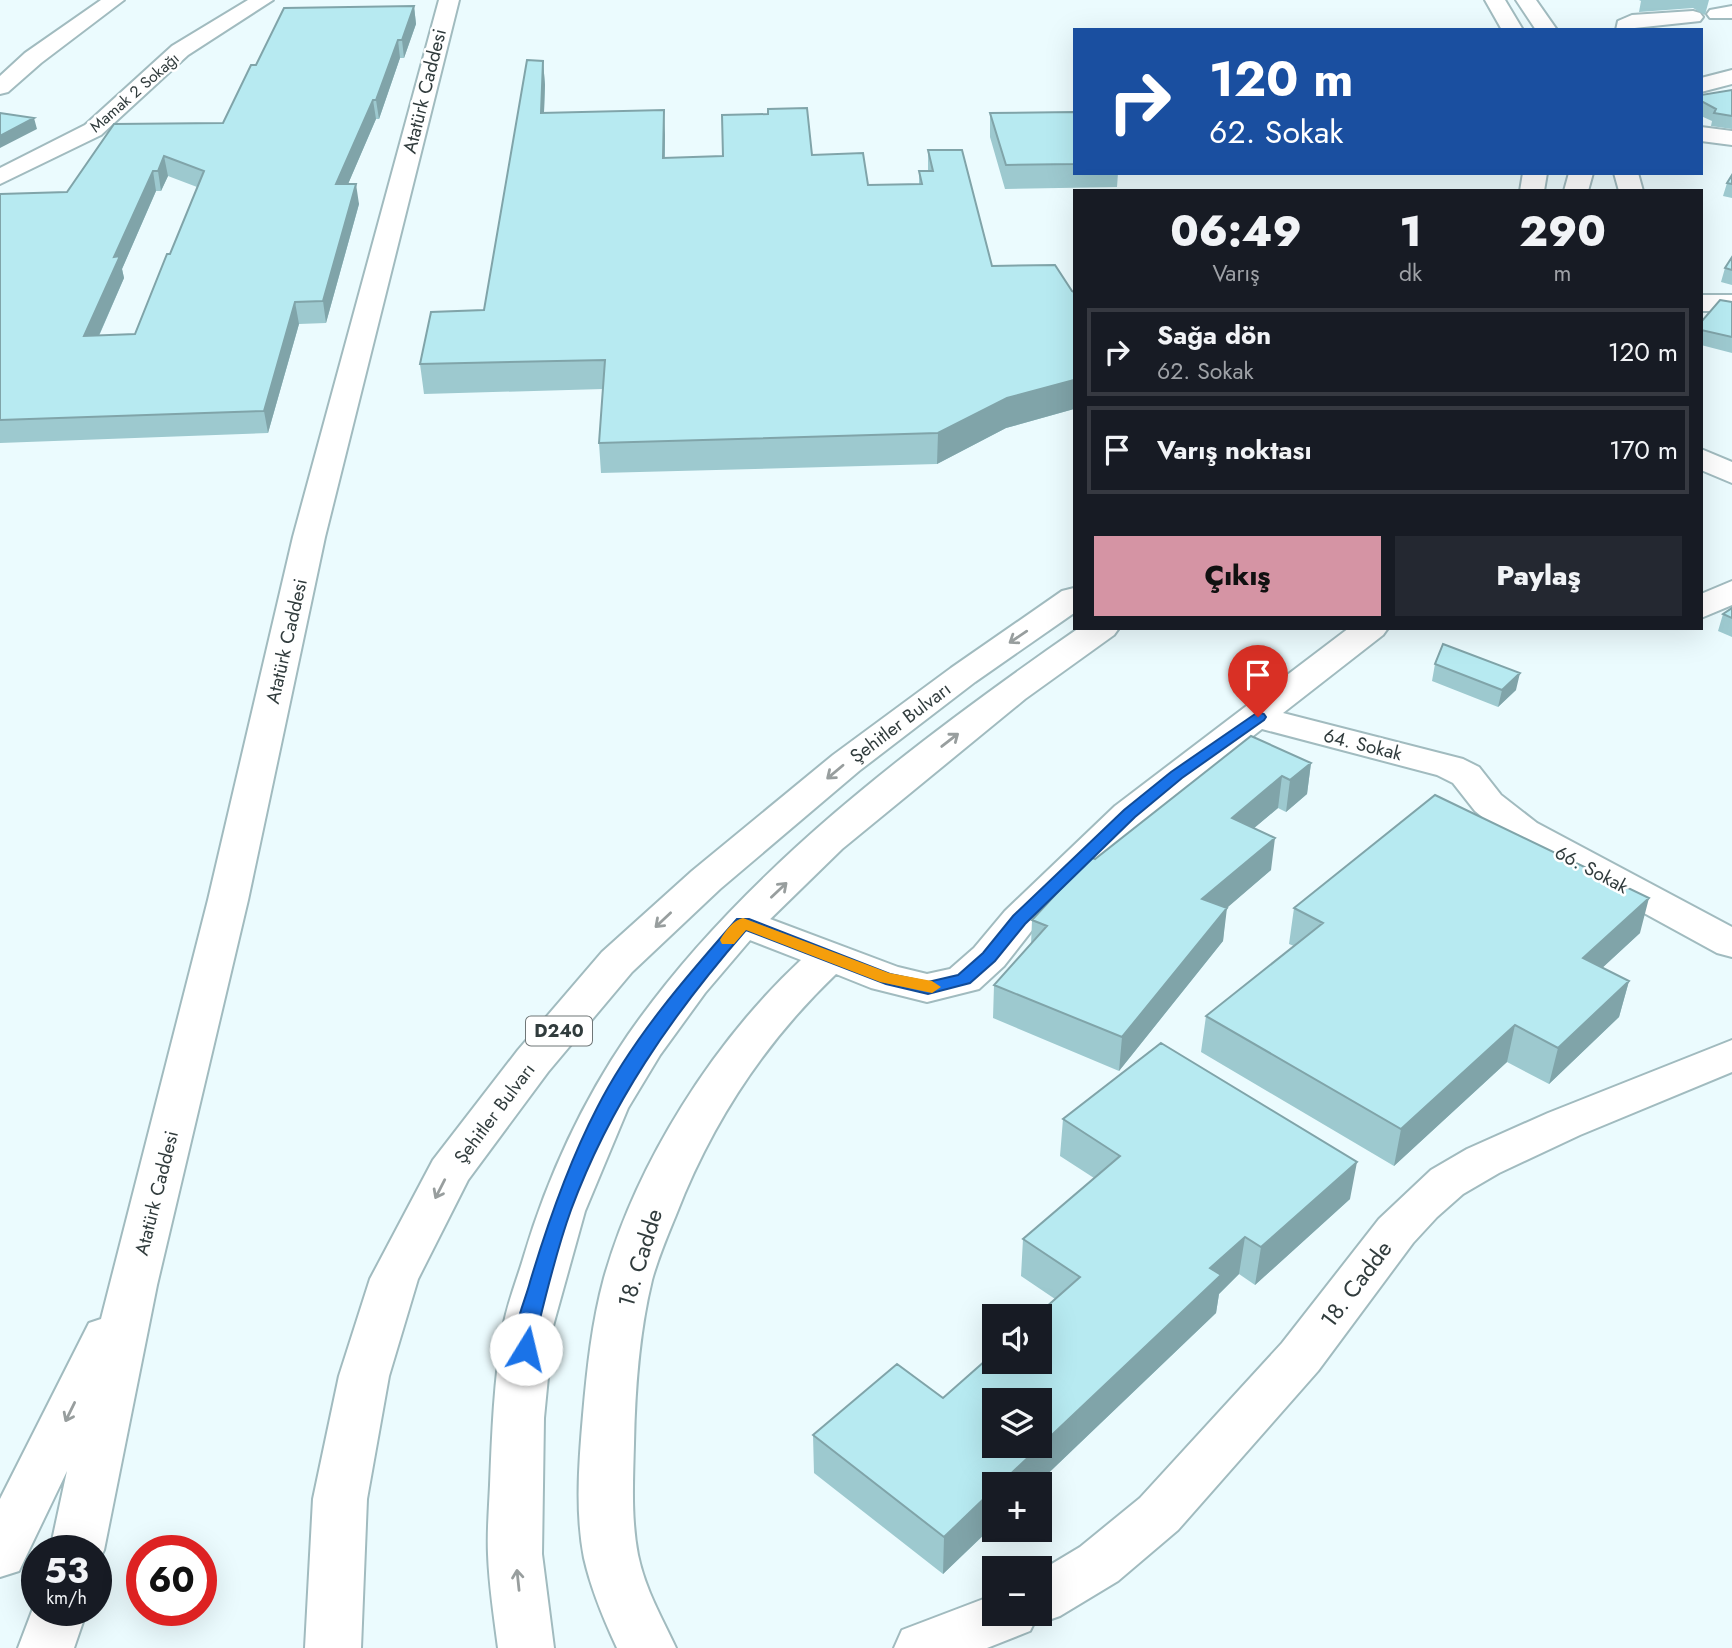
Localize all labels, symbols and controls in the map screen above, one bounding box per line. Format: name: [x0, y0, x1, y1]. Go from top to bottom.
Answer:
street label: Atatürk Caddesi: [396, 26, 453, 156]
text: 120 m: [1209, 44, 1353, 114]
street label: Mamak 2 Sokağı: [84, 47, 184, 138]
icon: right: [1094, 56, 1185, 147]
text: 62. Sokak: [1209, 109, 1343, 155]
text: 06:49: [1170, 201, 1302, 262]
text: 1: [1400, 201, 1422, 262]
text: 290: [1519, 201, 1606, 262]
text: Varış: [1212, 256, 1260, 290]
text: dk: [1399, 256, 1422, 290]
text: m: [1554, 256, 1572, 290]
text: Sağa dön: [1157, 316, 1271, 354]
icon: right: [1098, 333, 1136, 371]
text: 120 m: [1608, 333, 1678, 371]
text: 62. Sokak: [1157, 354, 1254, 388]
icon: arrive: [1098, 431, 1136, 469]
text: Varış noktası: [1157, 431, 1312, 469]
text: 170 m: [1609, 431, 1678, 469]
button: Çıkış: [1094, 536, 1381, 616]
button: Paylaş: [1395, 536, 1682, 616]
street label: Atatürk Caddesi: [259, 576, 314, 706]
one-way arrow: [1009, 630, 1028, 644]
pin: [1228, 645, 1288, 717]
icon: arrive: [1239, 656, 1277, 694]
street label: Şehitler Bulvarı: [844, 676, 956, 769]
street label: 64. Sokak: [1321, 722, 1406, 767]
one-way arrow: [940, 733, 958, 748]
one-way arrow: [827, 764, 845, 780]
street label: 66. Sokak: [1550, 839, 1634, 900]
one-way arrow: [770, 882, 788, 898]
one-way arrow: [654, 912, 672, 928]
road number: D240: [526, 1016, 592, 1046]
street label: Şehitler Bulvarı: [448, 1057, 541, 1169]
street label: Atatürk Caddesi: [128, 1128, 185, 1258]
one-way arrow: [433, 1178, 447, 1199]
street label: 18. Cadde: [609, 1204, 671, 1311]
street label: 18. Cadde: [1312, 1233, 1400, 1335]
map controls: [982, 1304, 1052, 1626]
button: sound: [982, 1304, 1052, 1374]
position arrow: [489, 1312, 563, 1386]
button: layers: [982, 1388, 1052, 1458]
one-way arrow: [63, 1401, 77, 1422]
button: +: [982, 1472, 1052, 1542]
speed limit sign: 60: [126, 1535, 217, 1626]
text: 53: [44, 1546, 89, 1596]
button: −: [982, 1556, 1052, 1626]
one-way arrow: [512, 1569, 525, 1592]
text: km/h: [46, 1585, 87, 1611]

